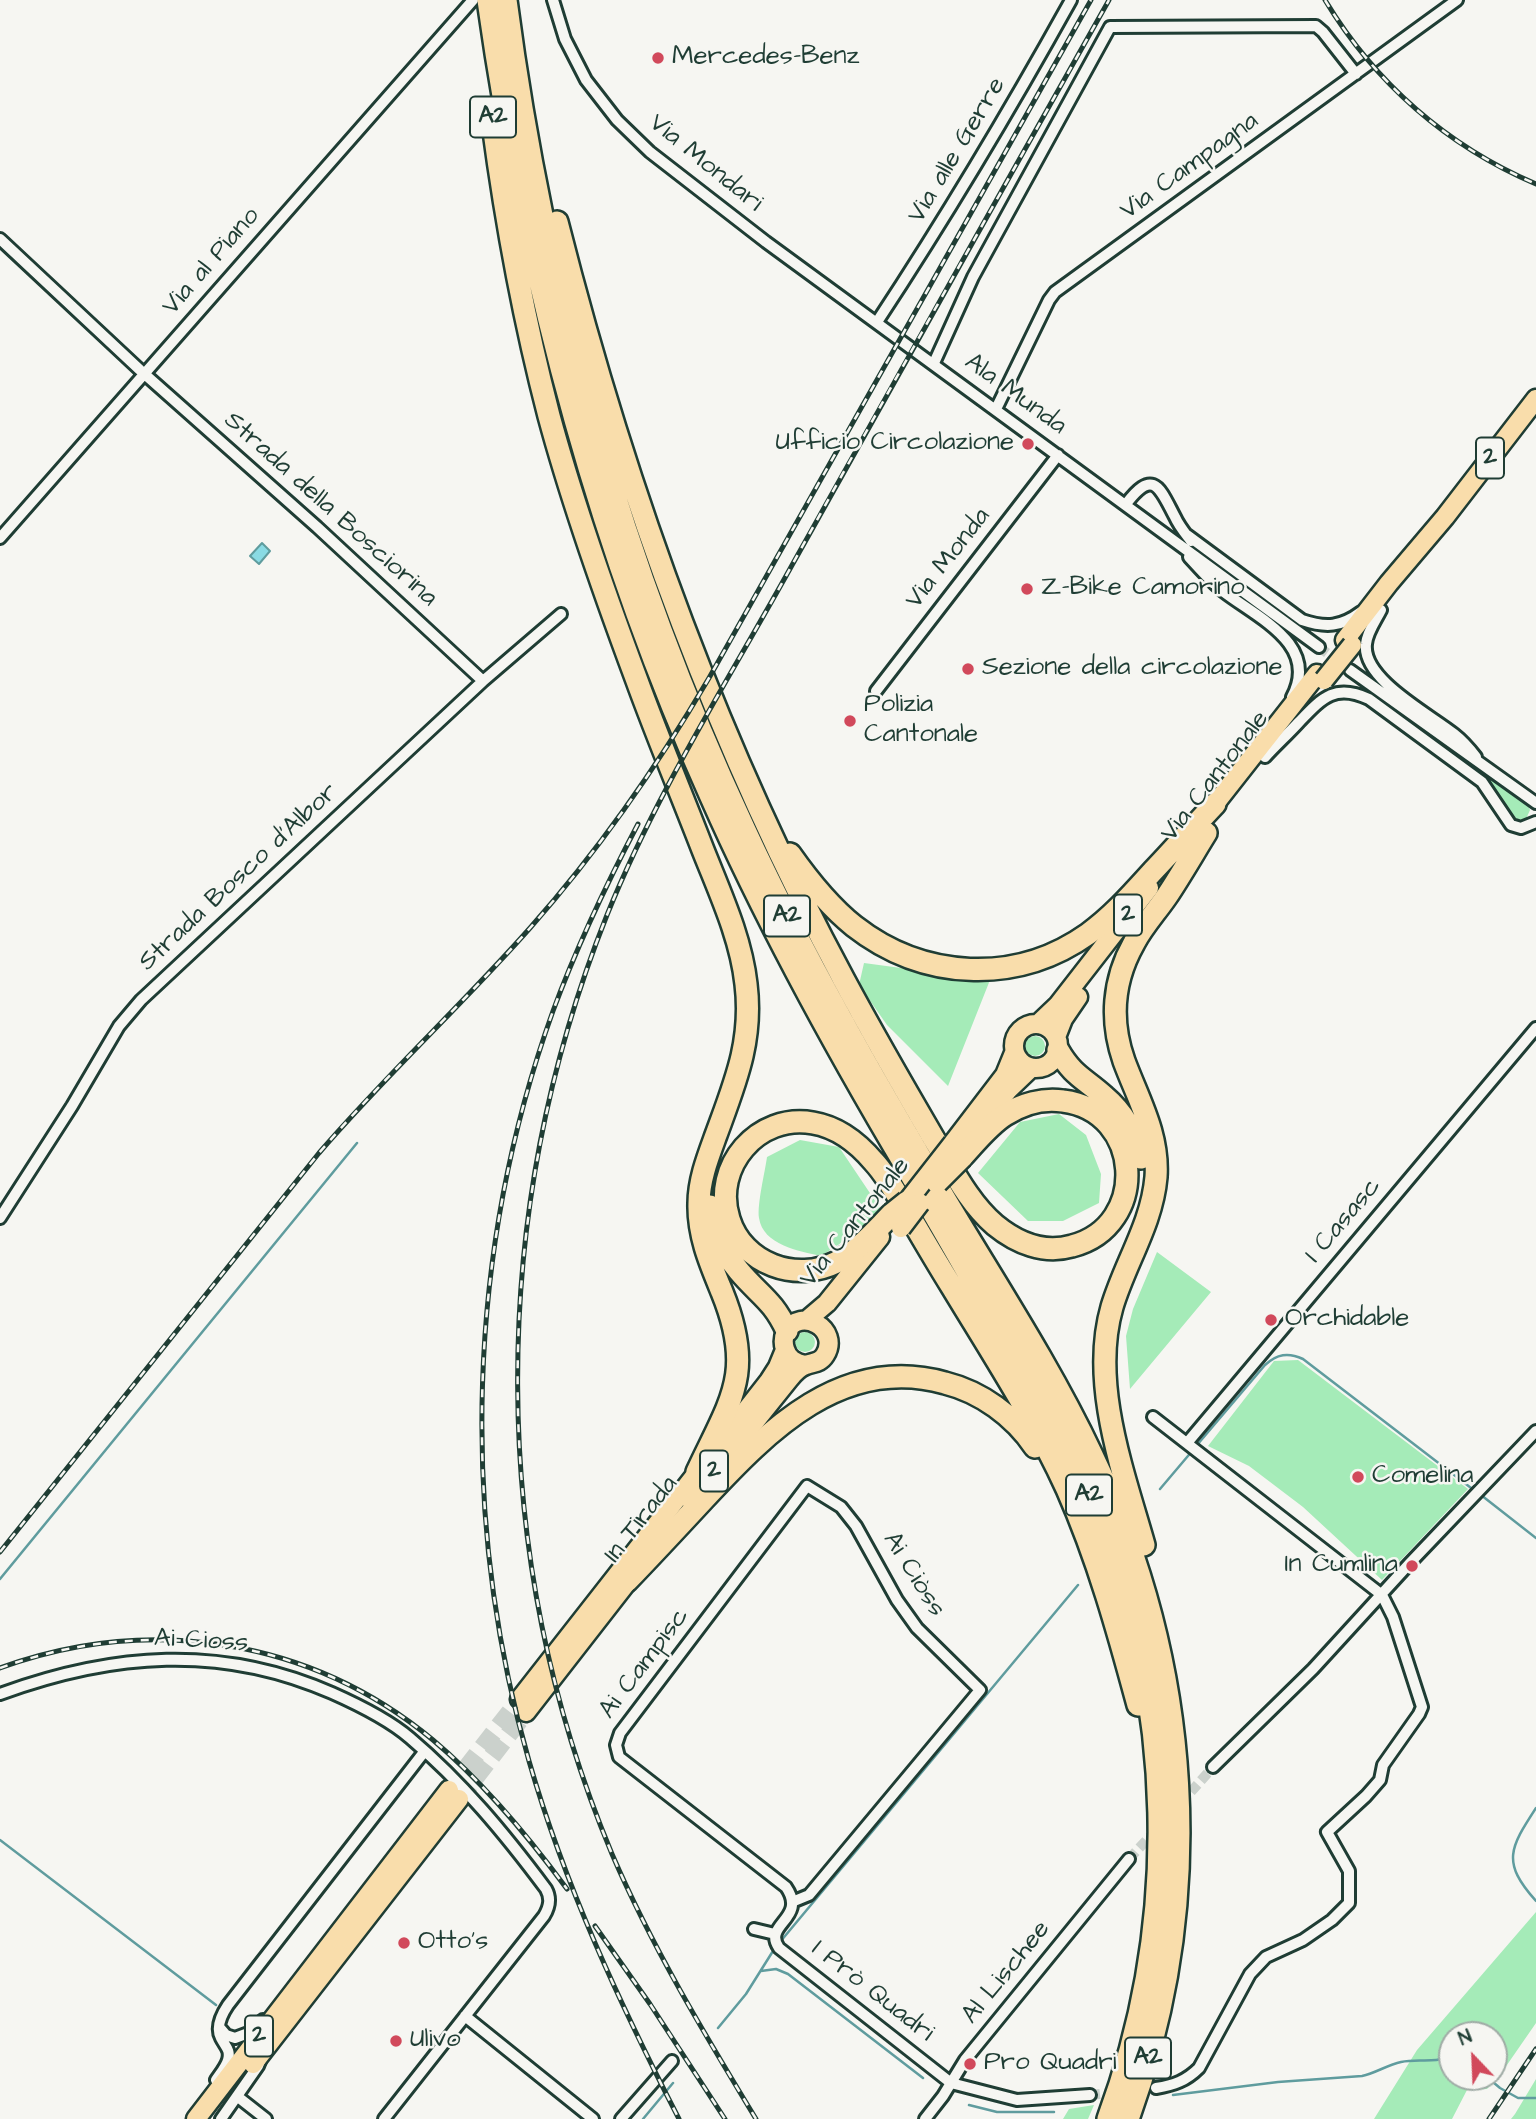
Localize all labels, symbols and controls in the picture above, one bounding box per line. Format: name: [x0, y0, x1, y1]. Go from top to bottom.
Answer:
place label: Mercedes-Benz: [672, 42, 859, 74]
marker: Mercedes-Benz: [650, 50, 666, 66]
street label: Via alle Gerre: [902, 72, 1014, 230]
road number: A2: [470, 96, 516, 138]
street label: Via Campagna: [1115, 106, 1265, 228]
street label: Via Mondari: [642, 109, 768, 219]
street label: Via al Piano: [157, 202, 267, 322]
street label: Ala Munda: [958, 348, 1072, 442]
street label: Strada della Bosciorina: [217, 406, 443, 614]
place label: Ufficio Circolazione: [776, 428, 1014, 460]
marker: Ufficio Circolazione: [1020, 436, 1036, 452]
road number: 2: [1476, 438, 1504, 478]
street label: Via Monda: [900, 502, 998, 616]
place label: Z-Bike Camorino: [1041, 573, 1245, 605]
marker: Z-Bike Camorino: [1019, 581, 1035, 597]
place label: Sezione della circolazione: [982, 653, 1283, 685]
marker: Sezione della circolazione: [960, 661, 976, 677]
place label: Polizia Cantonale: [864, 690, 978, 752]
street label: Via Cantonale: [1155, 705, 1277, 849]
marker: Polizia Cantonale: [842, 713, 858, 729]
street label: Strada Bosco d'Albor: [133, 777, 345, 979]
road number: 2: [1114, 894, 1142, 936]
road number: A2: [764, 896, 810, 936]
street label: Via Cantonale: [794, 1152, 918, 1294]
street label: I Casasc: [1299, 1172, 1389, 1270]
place label: Orchidable: [1285, 1304, 1409, 1336]
marker: Orchidable: [1263, 1312, 1279, 1328]
road number: 2: [700, 1450, 728, 1492]
place label: Comelina: [1372, 1461, 1474, 1493]
marker: Comelina: [1350, 1469, 1366, 1485]
street label: In Tirada: [598, 1470, 686, 1570]
road number: A2: [1066, 1475, 1112, 1516]
street label: Ai Ciòss: [875, 1527, 951, 1623]
place label: In Cumlina: [1285, 1550, 1398, 1582]
marker: In Cumlina: [1404, 1558, 1420, 1574]
street label: Ai Campisc: [593, 1602, 697, 1726]
street label: Ai Cioss: [153, 1624, 249, 1660]
street label: Al Lischee: [956, 1915, 1058, 2031]
place label: Otto's: [418, 1927, 488, 1959]
street label: I Prò Quadri: [805, 1934, 939, 2050]
marker: Otto's: [396, 1935, 412, 1951]
road number: 2: [245, 2015, 273, 2056]
north arrow: [1438, 2021, 1508, 2091]
text: N: [1455, 2023, 1476, 2053]
place label: Ulivo: [410, 2025, 461, 2057]
marker: Ulivo: [388, 2033, 404, 2049]
road number: A2: [1125, 2038, 1171, 2078]
place label: Pro Quadri: [984, 2048, 1117, 2080]
marker: Pro Quadri: [962, 2056, 978, 2072]

